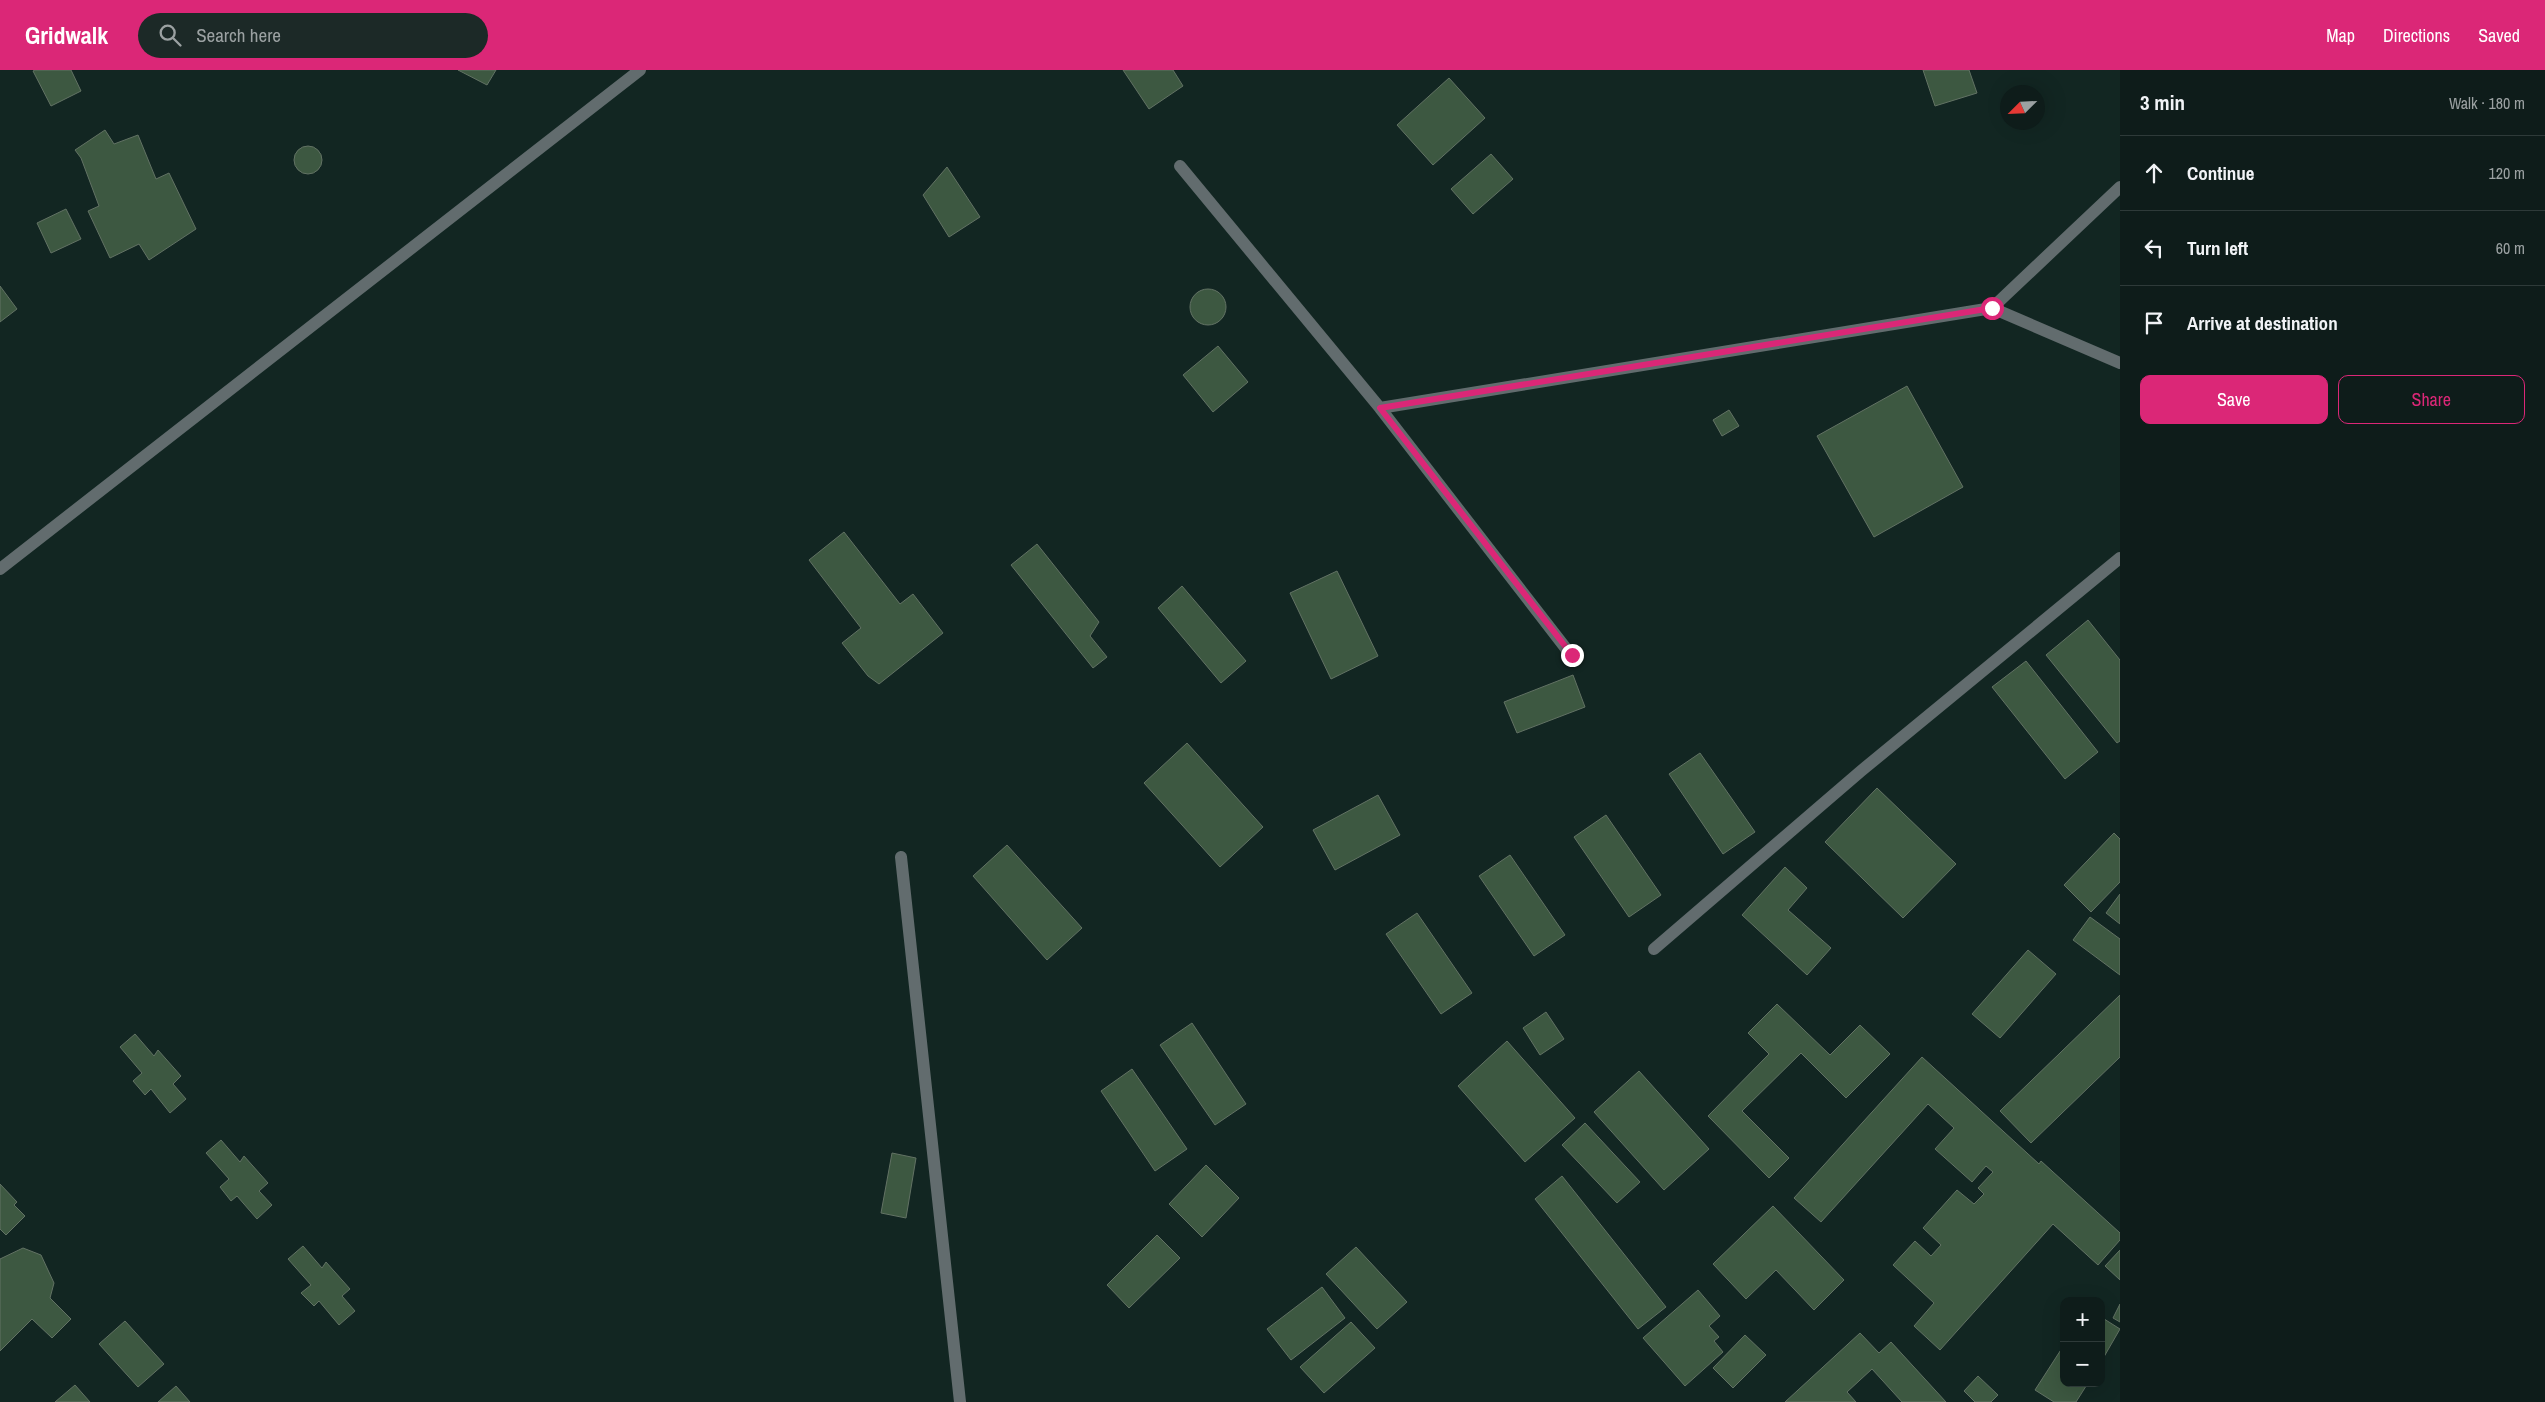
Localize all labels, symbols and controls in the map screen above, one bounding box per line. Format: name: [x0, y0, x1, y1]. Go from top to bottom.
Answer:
search box: [138, 13, 488, 58]
text: Gridwalk: [25, 19, 108, 51]
icon: search: [156, 21, 184, 49]
text: Search here: [196, 22, 281, 48]
text: Map: [2326, 23, 2355, 48]
text: Directions: [2383, 23, 2450, 48]
text: Saved: [2478, 23, 2520, 48]
north arrow: [2000, 85, 2045, 130]
text: 3 min: [2140, 88, 2185, 117]
text: Walk · 180 m: [2449, 92, 2525, 114]
icon: ahead: [2140, 159, 2168, 187]
text: Continue: [2187, 160, 2255, 186]
text: 120 m: [2489, 162, 2525, 184]
icon: left: [2140, 234, 2168, 262]
text: Turn left: [2187, 235, 2248, 261]
text: 60 m: [2496, 237, 2525, 259]
route start: [1981, 297, 2004, 320]
icon: arrive: [2140, 309, 2168, 337]
text: Arrive at destination: [2187, 310, 2338, 336]
button: Save: [2140, 375, 2328, 424]
button: Share: [2338, 375, 2525, 424]
route end: [1561, 644, 1584, 667]
map controls: [2060, 1297, 2105, 1387]
button: +: [2060, 1297, 2105, 1342]
button: −: [2060, 1342, 2105, 1387]

